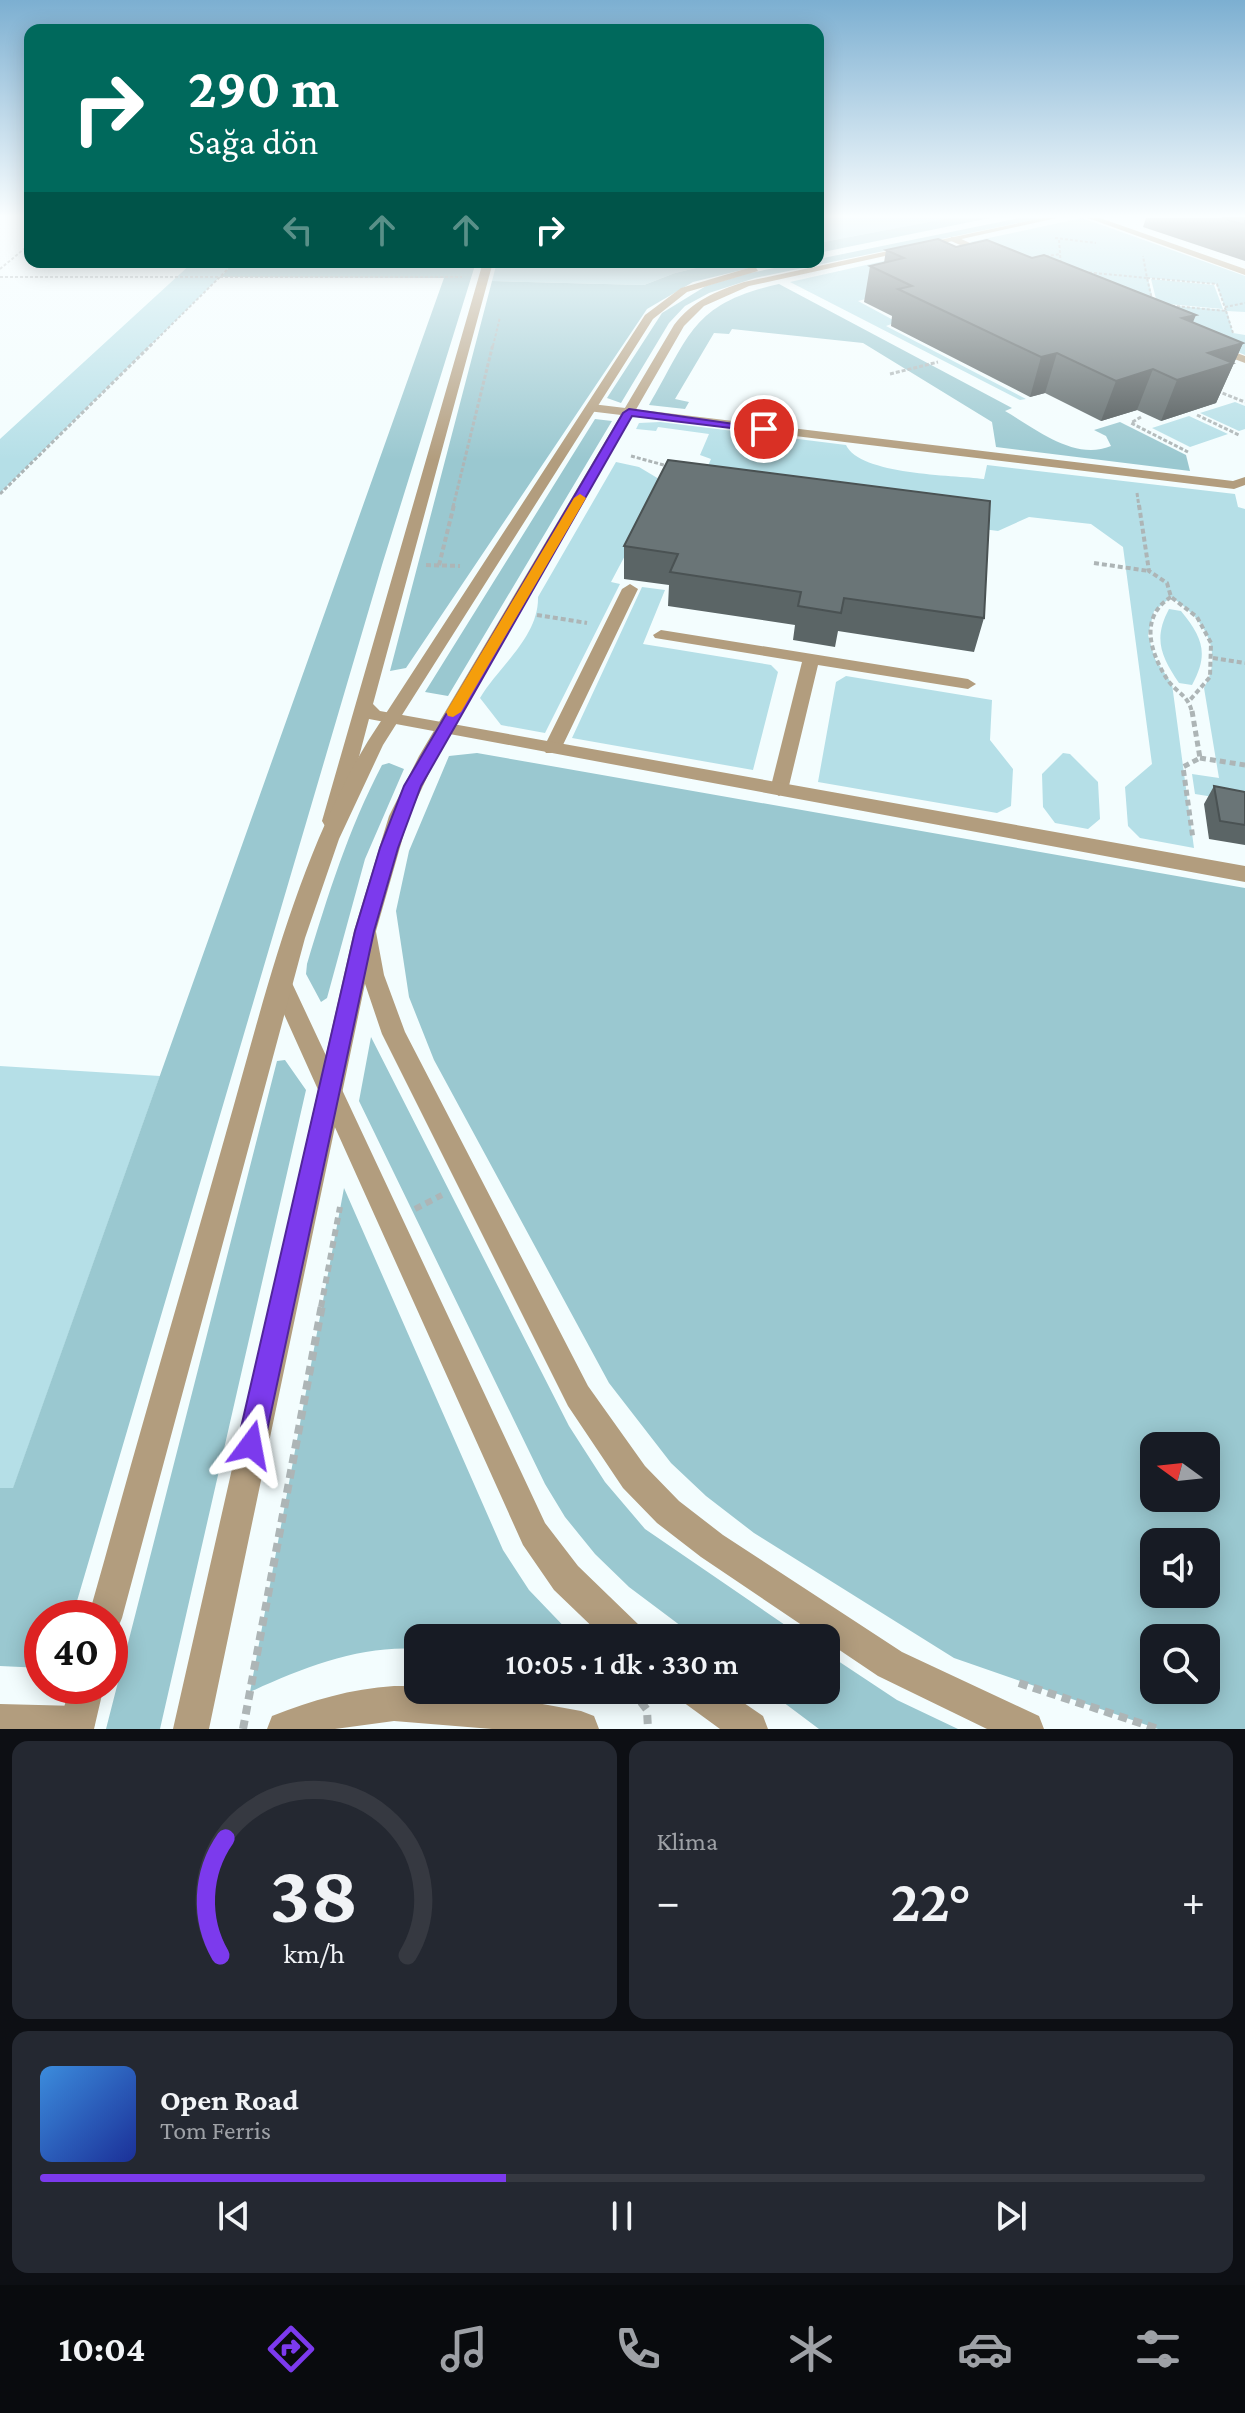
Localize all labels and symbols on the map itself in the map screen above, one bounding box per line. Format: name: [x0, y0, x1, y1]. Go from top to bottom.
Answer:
pin: [730, 395, 798, 463]
position arrow: [209, 1403, 293, 1487]
north arrow: [1140, 1432, 1220, 1512]
speed limit sign: 40: [24, 1600, 128, 1704]

